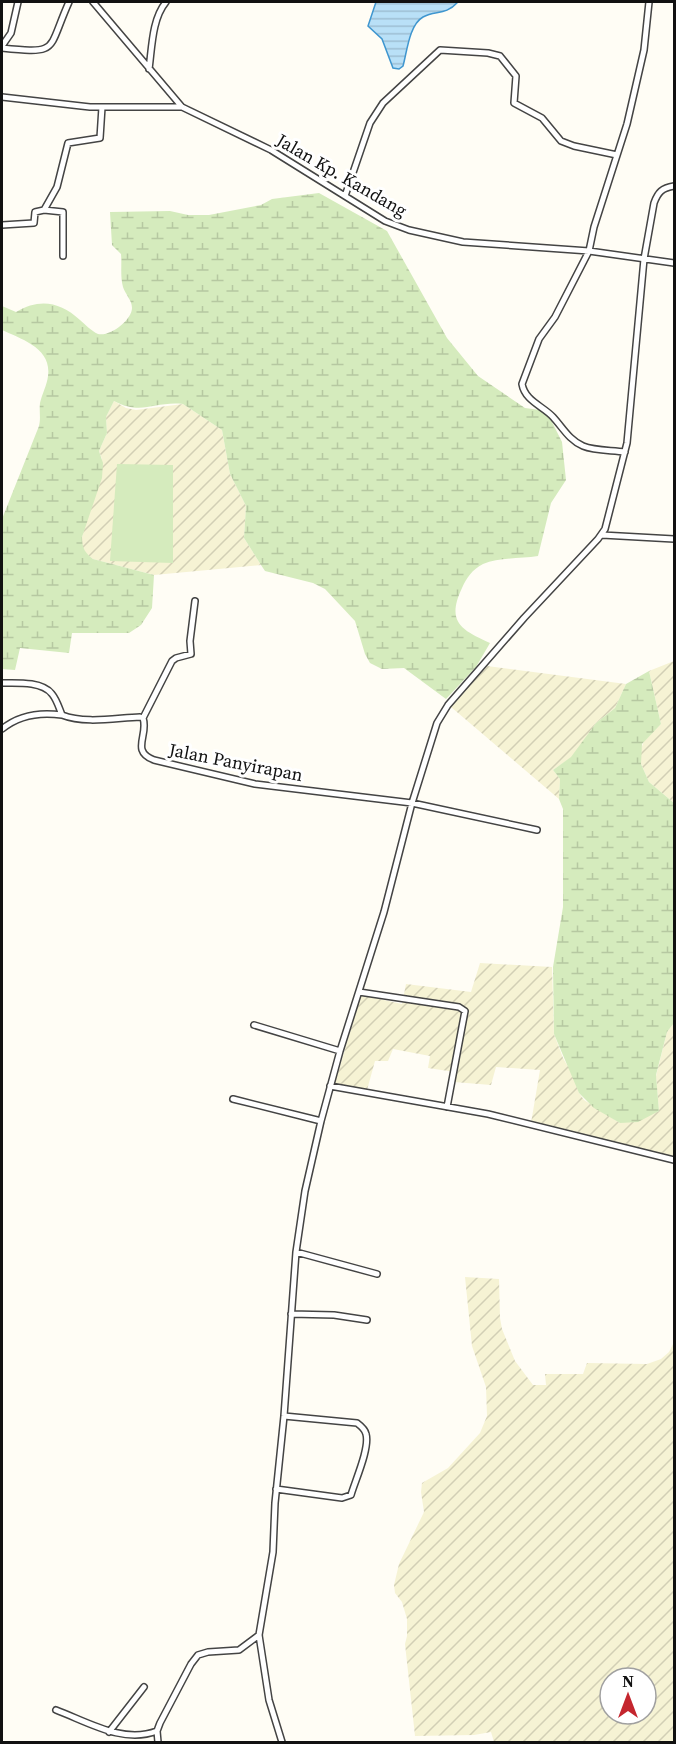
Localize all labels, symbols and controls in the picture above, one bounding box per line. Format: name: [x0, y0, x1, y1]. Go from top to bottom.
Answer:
street label: Jalan Kp. Kandang: [271, 127, 412, 223]
street label: Jalan Panyirapan: [166, 737, 305, 787]
north arrow: [598, 1666, 658, 1726]
text: N: [622, 1670, 634, 1692]

